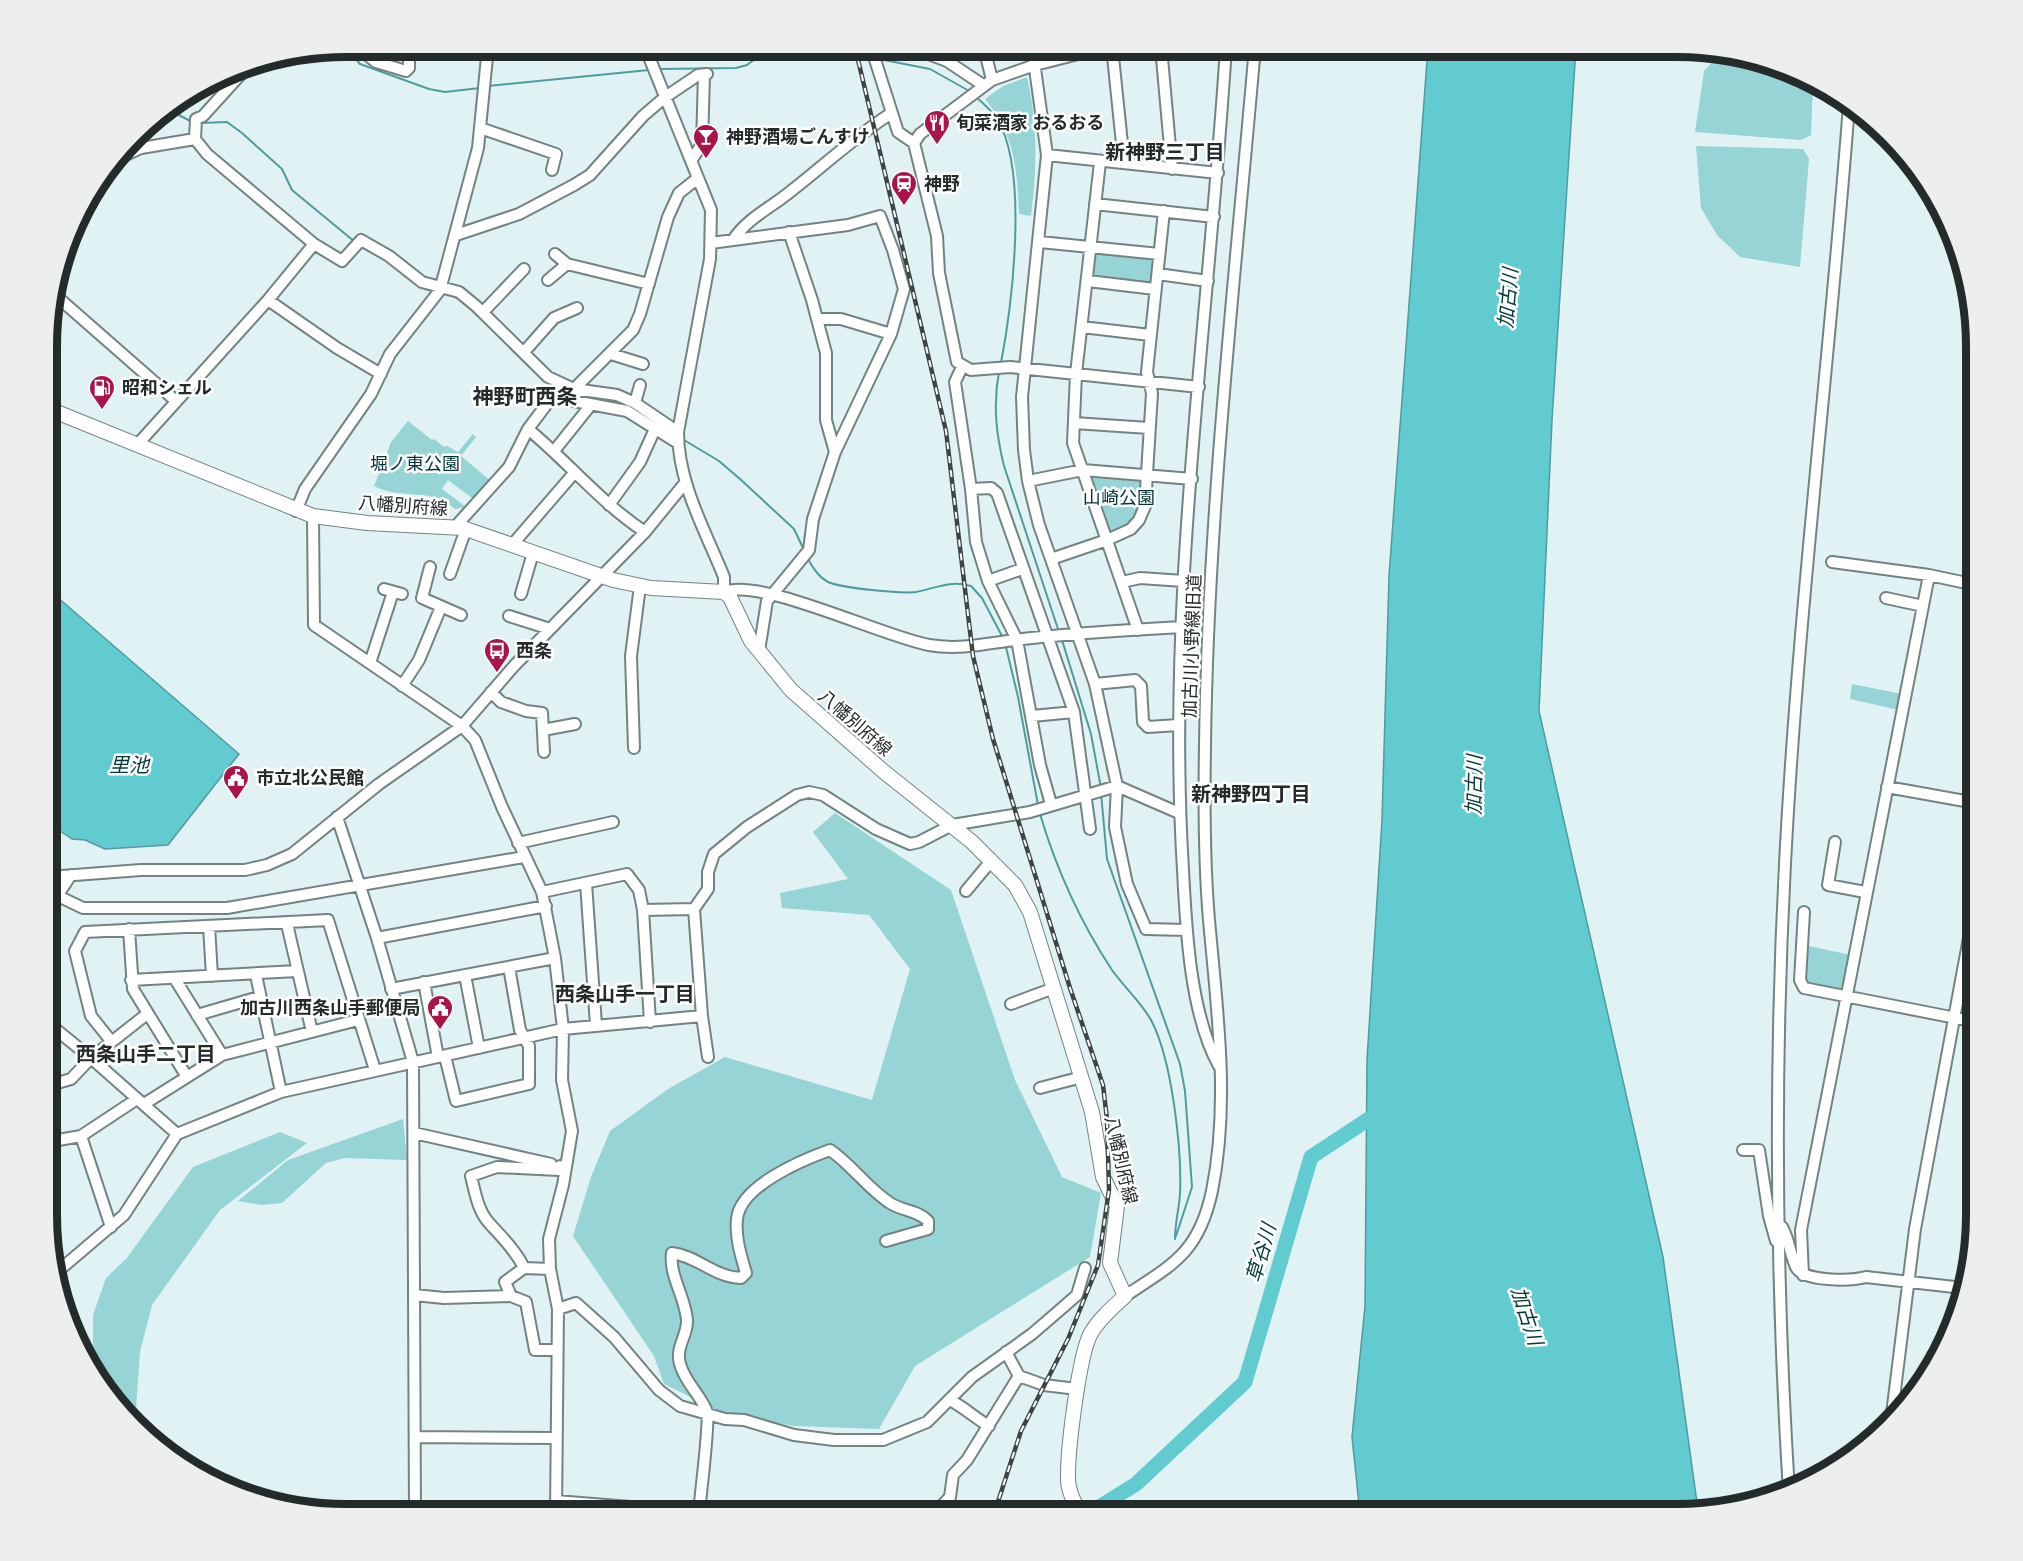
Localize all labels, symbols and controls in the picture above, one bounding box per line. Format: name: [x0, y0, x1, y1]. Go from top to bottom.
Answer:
restaurant icon: 旬菜酒家 おるおる: [922, 108, 952, 146]
place label: 旬菜酒家 おるおる: [956, 112, 1104, 134]
bar icon: 神野酒場ごんすけ: [691, 122, 721, 160]
place label: 神野酒場ごんすけ: [726, 126, 870, 148]
district label: 新神野三丁目: [1105, 140, 1225, 164]
station icon: 神野: [889, 169, 919, 207]
place label: 神野: [924, 173, 960, 195]
water label: 加古川: [1493, 265, 1523, 329]
fuel station icon: 昭和シェル: [87, 373, 117, 411]
place label: 昭和シェル: [122, 377, 212, 399]
district label: 神野町西条: [473, 384, 578, 410]
park label: 堀ノ東公園: [370, 453, 460, 475]
park label: 山崎公園: [1083, 487, 1155, 509]
street label: 八幡別府線: [357, 492, 449, 520]
street label: 加古川小野線旧道: [1178, 574, 1206, 718]
bus stop icon: 西条: [482, 636, 512, 674]
place label: 西条: [516, 640, 552, 662]
street label: 八幡別府線: [814, 685, 896, 761]
water label: 里池: [109, 753, 151, 777]
water label: 加古川: [1461, 753, 1487, 815]
public building icon: 市立北公民館: [221, 763, 251, 801]
place label: 市立北公民館: [256, 767, 364, 789]
district label: 新神野四丁目: [1191, 782, 1311, 806]
district label: 西条山手一丁目: [555, 982, 695, 1006]
public building icon: 加古川西条山手郵便局: [425, 993, 455, 1031]
place label: 加古川西条山手郵便局: [240, 997, 420, 1019]
district label: 西条山手二丁目: [76, 1042, 216, 1066]
street label: 八幡別府線: [1100, 1114, 1142, 1206]
water label: 草谷川: [1241, 1219, 1281, 1285]
water label: 加古川: [1506, 1284, 1548, 1350]

